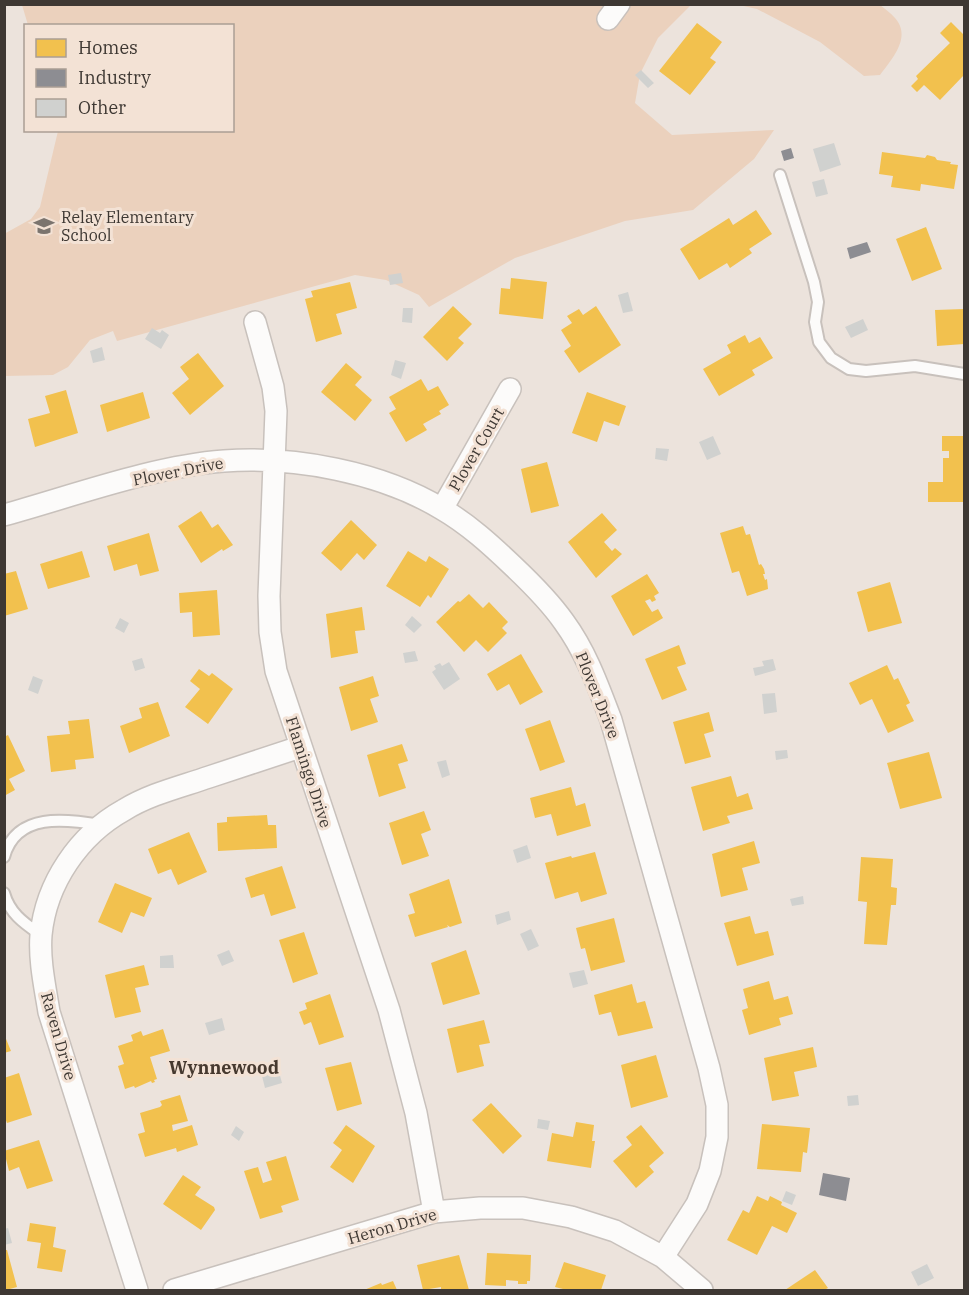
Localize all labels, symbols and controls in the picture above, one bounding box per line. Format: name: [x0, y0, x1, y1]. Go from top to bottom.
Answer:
legend: [24, 24, 234, 132]
text: Homes: [78, 36, 138, 59]
text: Industry: [78, 66, 151, 89]
text: Other: [78, 96, 126, 119]
place label: Relay Elementary School: [61, 207, 194, 245]
school or university icon: Relay Elementary School: [32, 214, 56, 238]
street label: Plover Court: [444, 403, 508, 494]
street label: Plover Drive: [131, 452, 225, 490]
street label: Plover Drive: [572, 649, 624, 741]
street label: Flamingo Drive: [282, 714, 336, 830]
street label: Raven Drive: [37, 990, 81, 1082]
district label: Wynnewood: [169, 1056, 279, 1079]
street label: Heron Drive: [345, 1204, 439, 1248]

